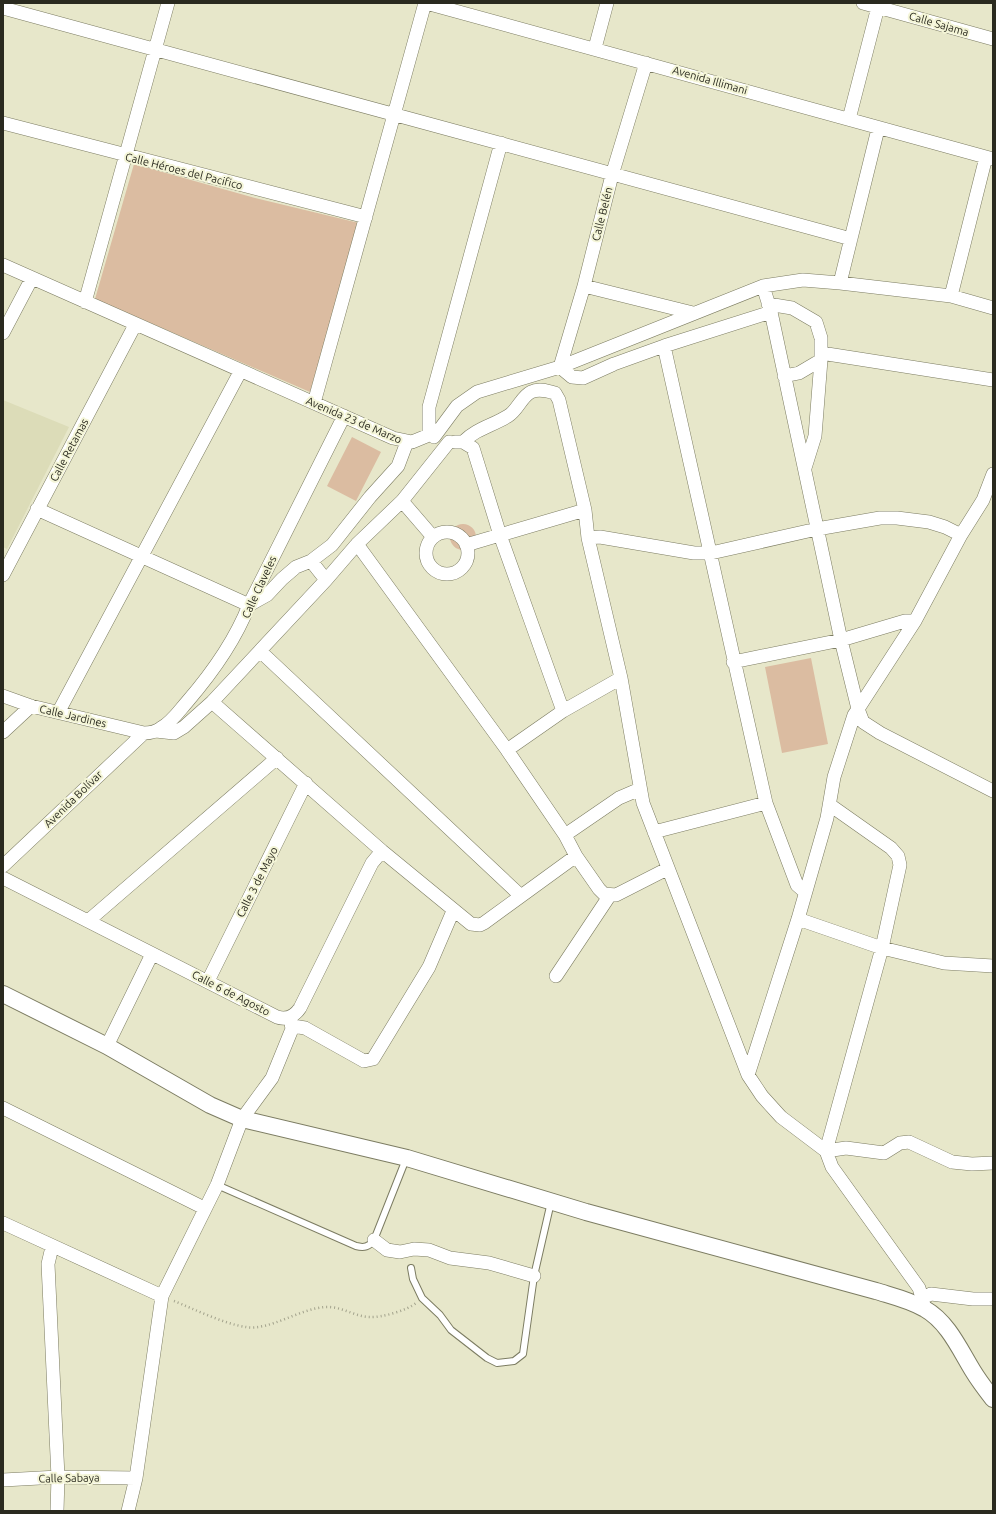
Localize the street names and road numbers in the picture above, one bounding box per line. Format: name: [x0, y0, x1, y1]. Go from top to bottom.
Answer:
street label: Calle Sajama: [908, 10, 970, 38]
street label: Avenida Illimani: [671, 64, 749, 96]
street label: Calle Héroes del Pacifico: [124, 151, 244, 191]
street label: Calle Belén: [590, 186, 614, 242]
street label: Avenida 23 de Marzo: [304, 394, 404, 446]
street label: Calle Retamas: [47, 416, 91, 484]
street label: Calle Claveles: [239, 554, 279, 620]
street label: Calle Jardines: [38, 702, 108, 730]
street label: Avenida Bolívar: [41, 768, 105, 830]
street label: Calle 3 de Mayo: [234, 845, 280, 919]
street label: Calle 6 de Agosto: [190, 968, 272, 1018]
street label: Calle Sabaya: [38, 1471, 100, 1485]

